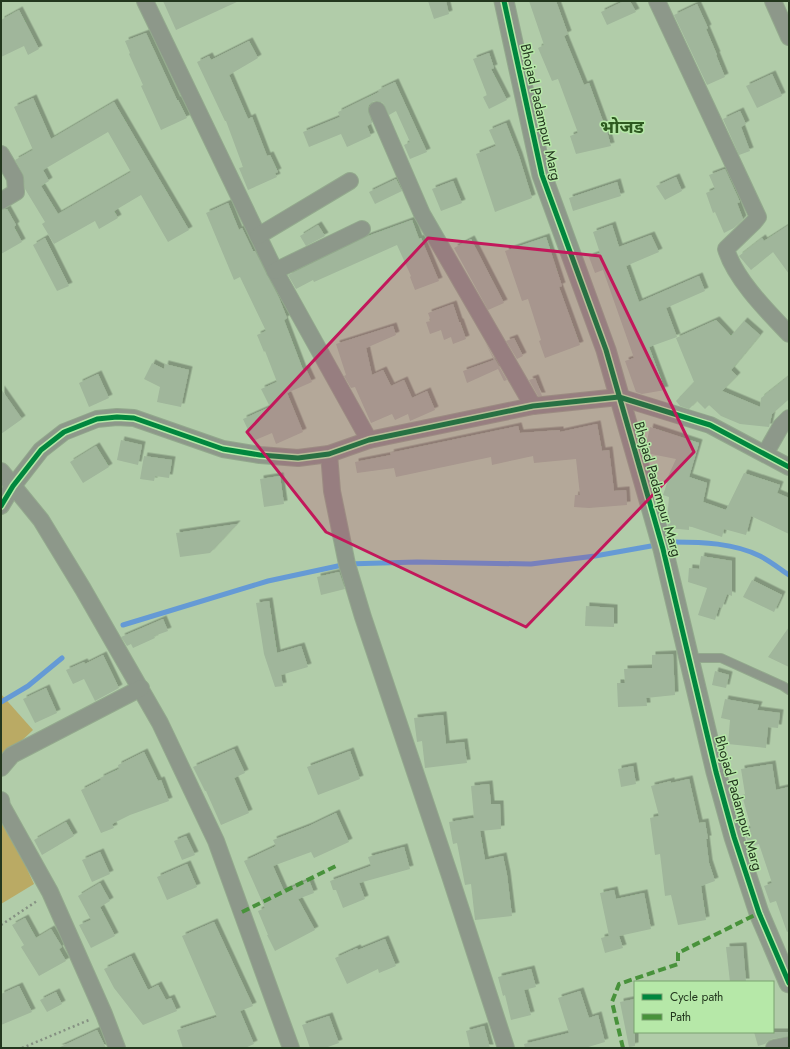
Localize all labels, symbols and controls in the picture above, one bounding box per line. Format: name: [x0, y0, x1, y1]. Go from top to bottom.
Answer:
street label: Bhojad Padampur Marg: [516, 42, 566, 182]
district label: भोजड: [600, 114, 645, 140]
street label: Bhojad Padampur Marg: [629, 419, 687, 559]
street label: Bhojad Padampur Marg: [710, 733, 768, 873]
legend: [634, 981, 774, 1033]
text: Cycle path: [670, 988, 723, 1006]
text: Path: [670, 1008, 691, 1026]

